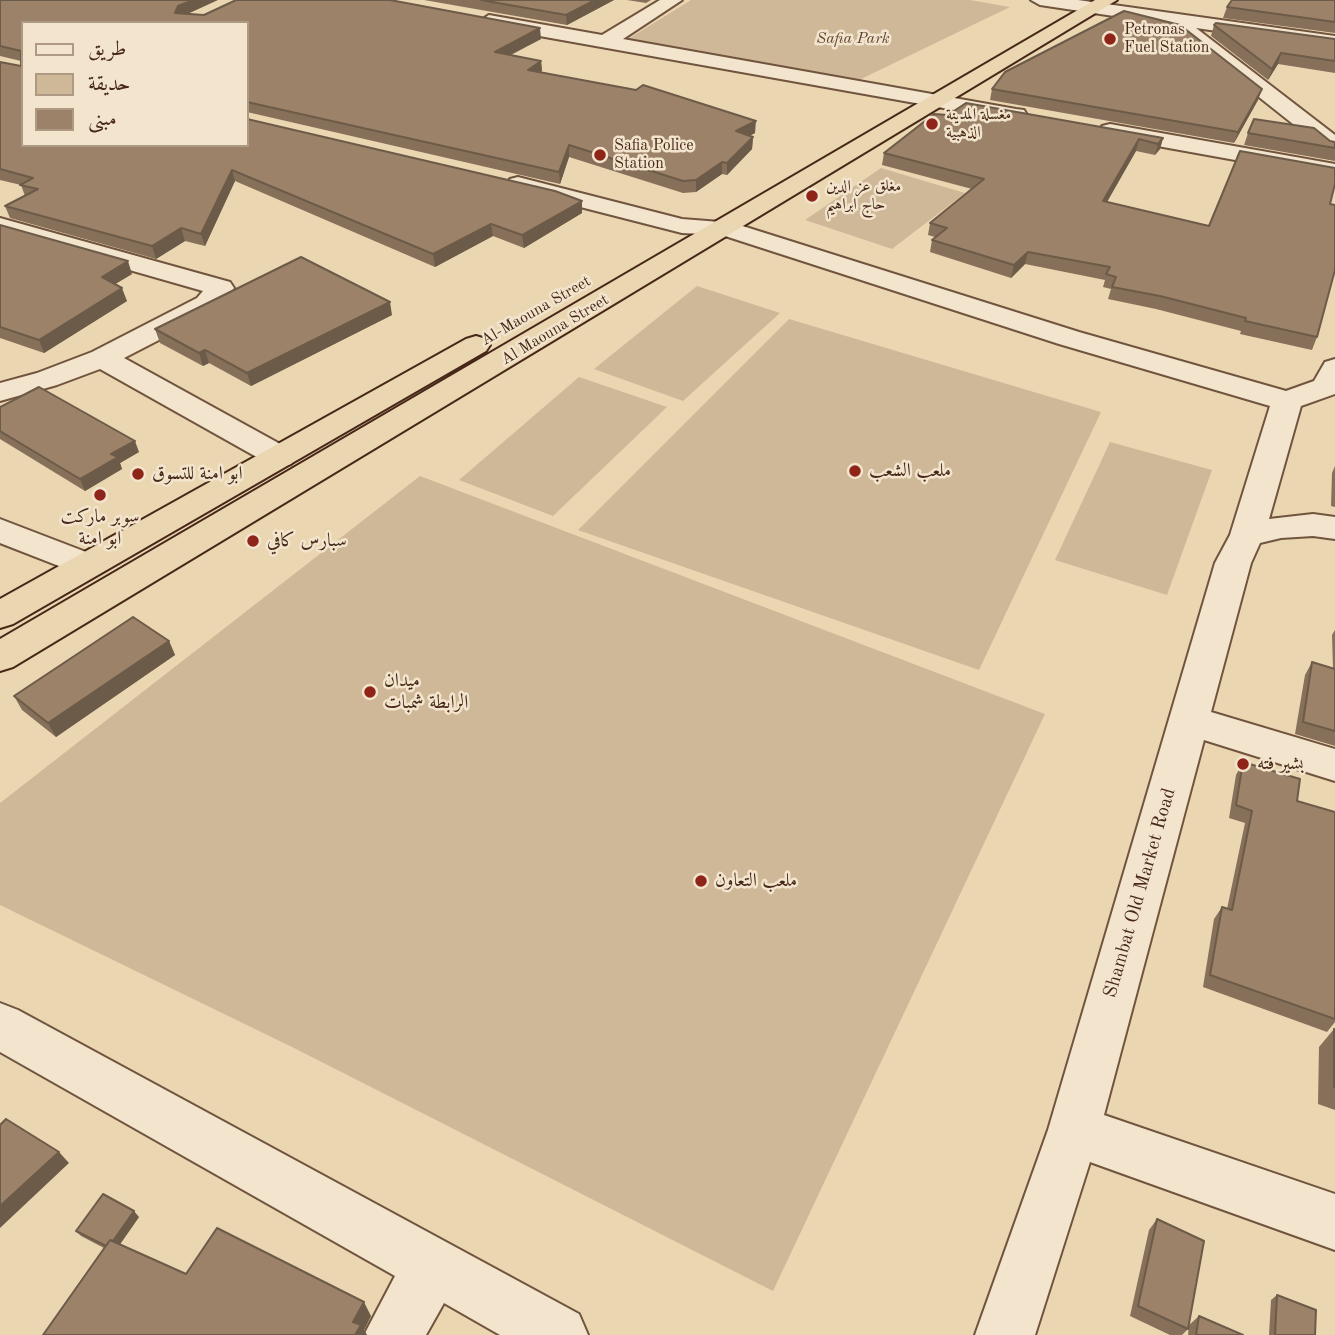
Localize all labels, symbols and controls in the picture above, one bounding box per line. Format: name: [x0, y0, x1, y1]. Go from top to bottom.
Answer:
place label: Petronas Fuel Station: [1124, 20, 1209, 58]
legend: [21, 21, 248, 147]
park label: Safia Park: [816, 29, 890, 49]
marker: Petronas Fuel Station: [1102, 31, 1118, 47]
text: طريق: [88, 39, 126, 60]
text: حديقة: [88, 74, 131, 95]
place label: مغسلة المدينة الذهبية: [946, 105, 1011, 143]
text: مبنى: [88, 109, 117, 130]
marker: مغسلة المدينة الذهبية: [924, 116, 940, 132]
place label: Safia Police Station: [614, 136, 694, 174]
marker: Safia Police Station: [592, 147, 608, 163]
place label: مغلق عز الدين حاج ابراهيم: [826, 177, 901, 215]
marker: مغلق عز الدين حاج ابراهيم: [804, 188, 820, 204]
street label: Al-Maouna Street: [478, 272, 594, 350]
street label: Al Maouna Street: [498, 290, 612, 370]
place label: ملعب الشعب: [869, 460, 951, 482]
place label: ابو امنة للتسوق: [152, 463, 243, 485]
marker: ملعب الشعب: [847, 463, 863, 479]
marker: ابو امنة للتسوق: [130, 466, 146, 482]
marker: سوبر ماركت ابو امنة: [92, 487, 108, 503]
place label: سوبر ماركت ابو امنة: [60, 506, 140, 550]
place label: سبارس كافي: [267, 530, 347, 552]
marker: سبارس كافي: [245, 533, 261, 549]
place label: ميدان الرابطة شمبات: [384, 670, 468, 714]
marker: ميدان الرابطة شمبات: [362, 684, 378, 700]
place label: بشير فته: [1257, 753, 1304, 775]
marker: بشير فته: [1235, 756, 1251, 772]
street label: Shambat Old Market Road: [1099, 785, 1181, 1001]
place label: ملعب التعاون: [715, 870, 797, 892]
marker: ملعب التعاون: [693, 873, 709, 889]

